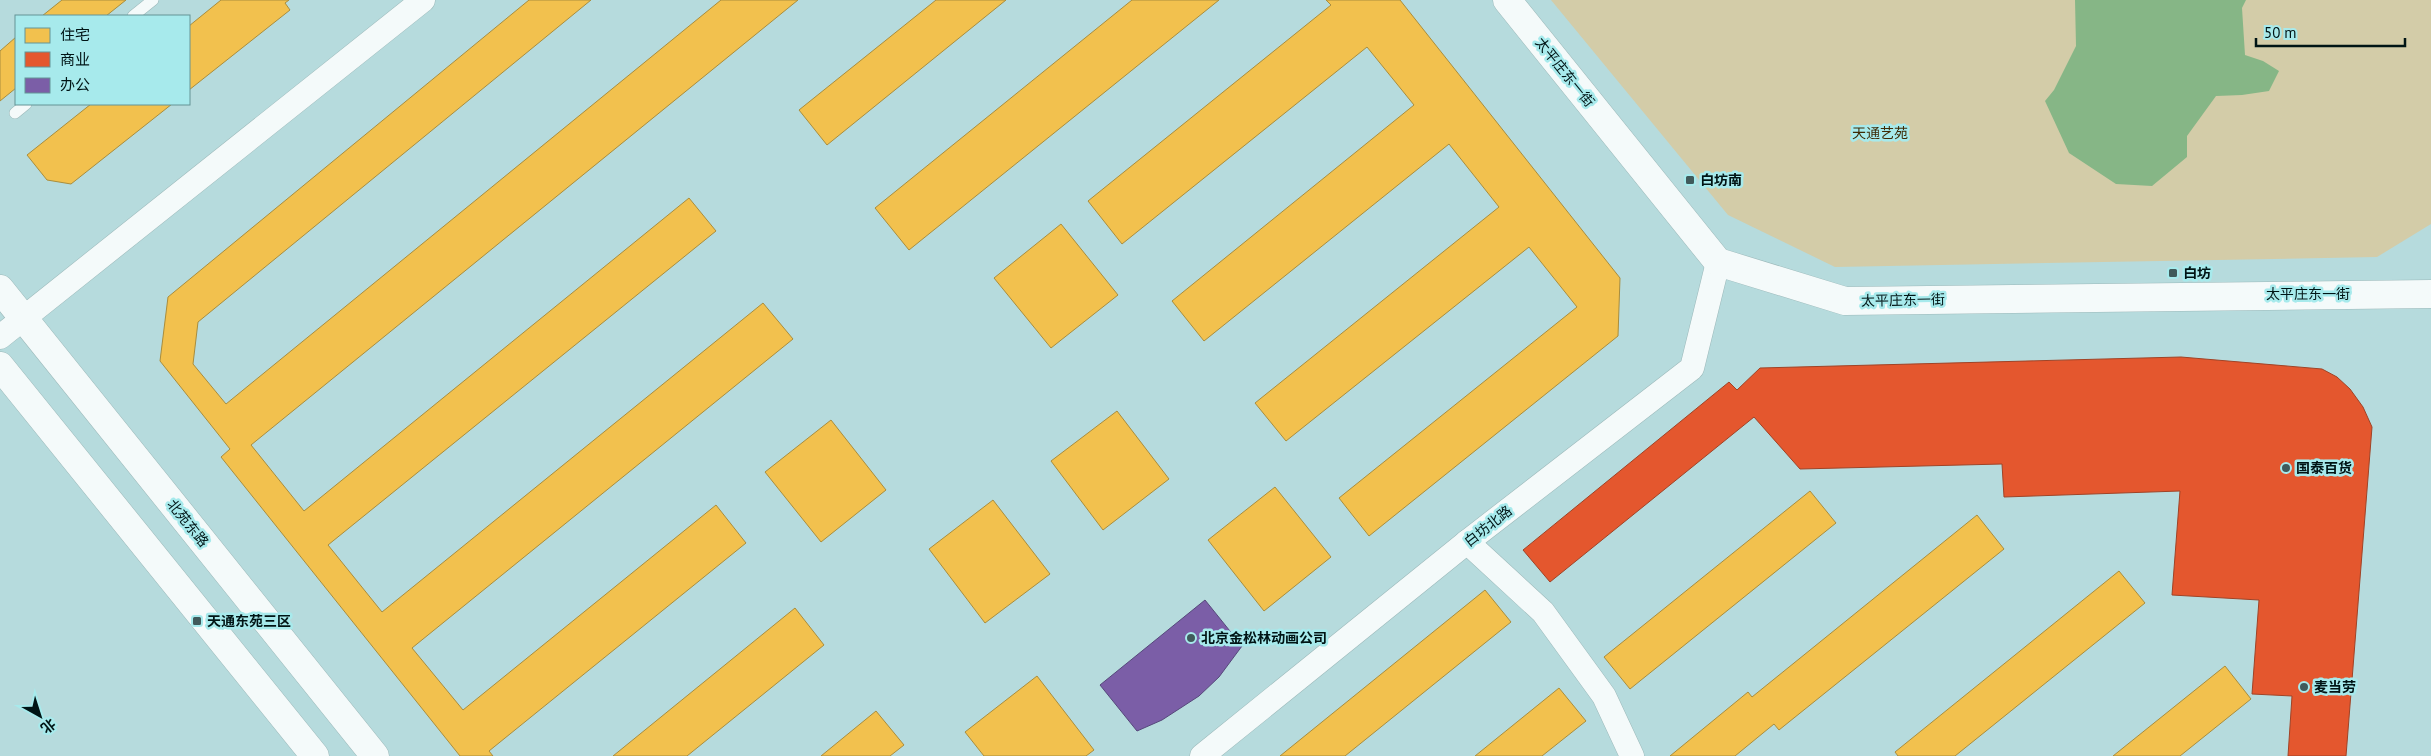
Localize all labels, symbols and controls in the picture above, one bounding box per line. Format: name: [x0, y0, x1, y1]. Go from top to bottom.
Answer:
legend: [15, 15, 190, 105]
scale bar: [2256, 15, 2405, 47]
text: 50 m: [2264, 23, 2297, 42]
text: 住宅: [60, 25, 90, 44]
street label: 太平庄东一街: [1532, 34, 1598, 110]
text: 商业: [60, 50, 90, 69]
text: 办公: [60, 75, 90, 94]
park label: 天通艺苑: [1852, 124, 1908, 142]
place label: 白坊南: [1700, 171, 1742, 189]
marker: 白坊南: [1684, 174, 1696, 186]
place label: 白坊: [2183, 264, 2211, 282]
marker: 白坊: [2167, 267, 2179, 279]
street label: 太平庄东一街: [2266, 285, 2350, 303]
street label: 太平庄东一街: [1861, 290, 1945, 310]
place label: 国泰百货: [2296, 459, 2352, 477]
marker: 国泰百货: [2280, 462, 2292, 474]
street label: 北苑东路: [163, 496, 213, 550]
street label: 白坊北路: [1460, 502, 1516, 550]
place label: 天通东苑三区: [207, 612, 291, 630]
marker: 天通东苑三区: [191, 615, 203, 627]
place label: 北京金松林动画公司: [1201, 629, 1327, 647]
marker: 北京金松林动画公司: [1185, 632, 1197, 644]
place label: 麦当劳: [2314, 678, 2356, 696]
marker: 麦当劳: [2298, 681, 2310, 693]
north arrow: [15, 691, 65, 741]
text: 北: [37, 715, 59, 738]

